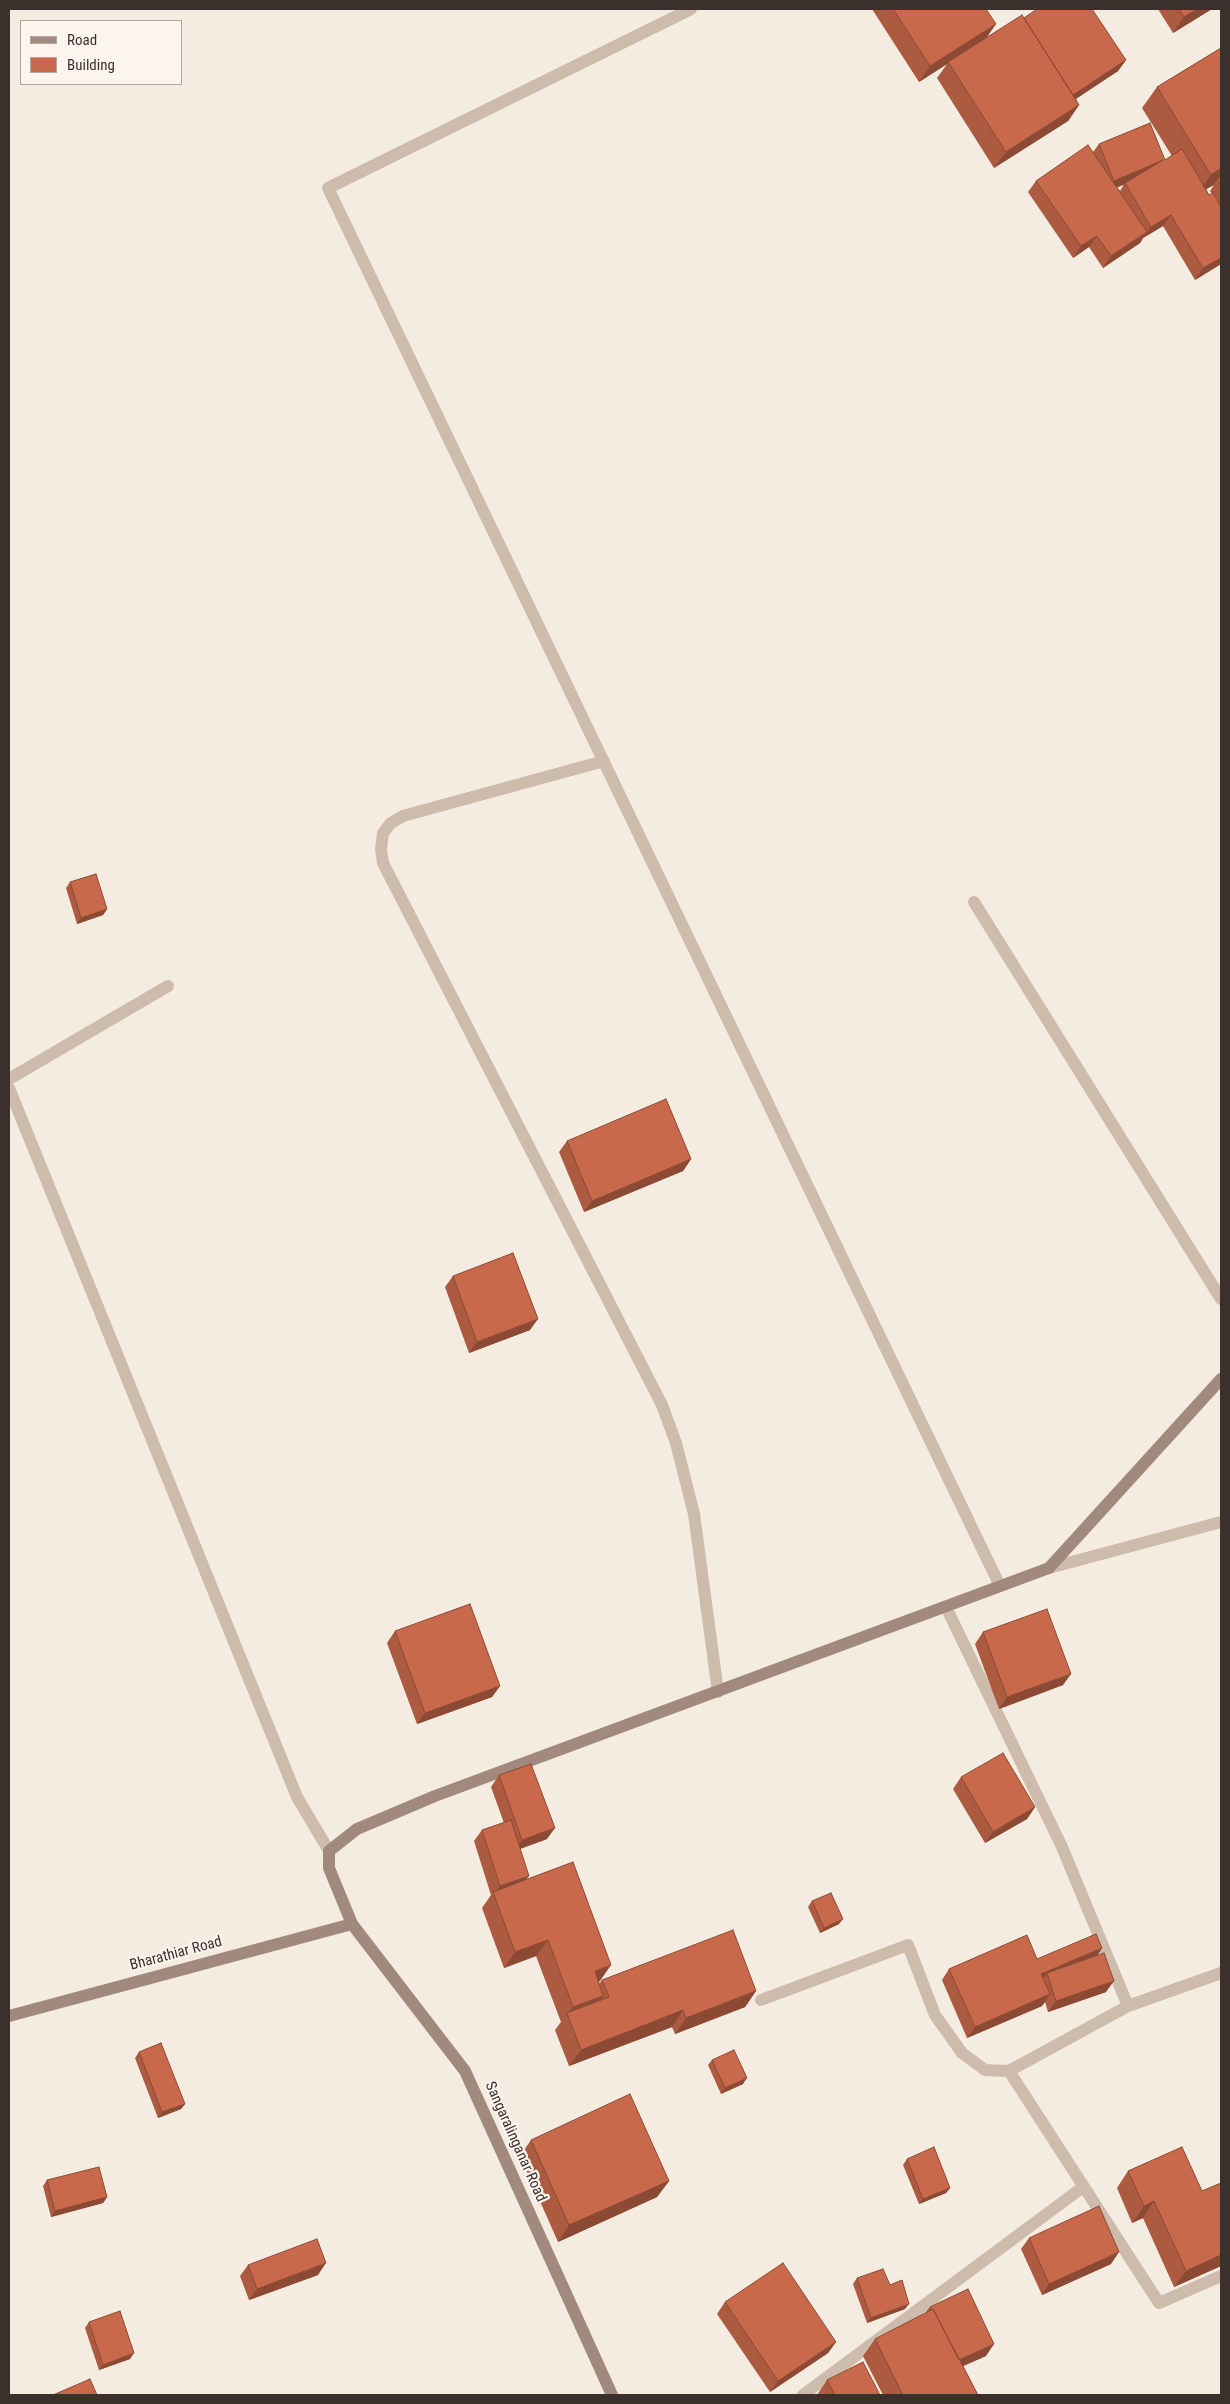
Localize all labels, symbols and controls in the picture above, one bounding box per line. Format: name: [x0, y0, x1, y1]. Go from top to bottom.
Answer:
legend: [20, 20, 182, 85]
text: Road: [67, 31, 97, 49]
text: Building: [67, 56, 115, 74]
street label: Bharathiar Road: [128, 1933, 224, 1975]
street label: Sangaralinganar Road: [480, 2079, 550, 2205]

